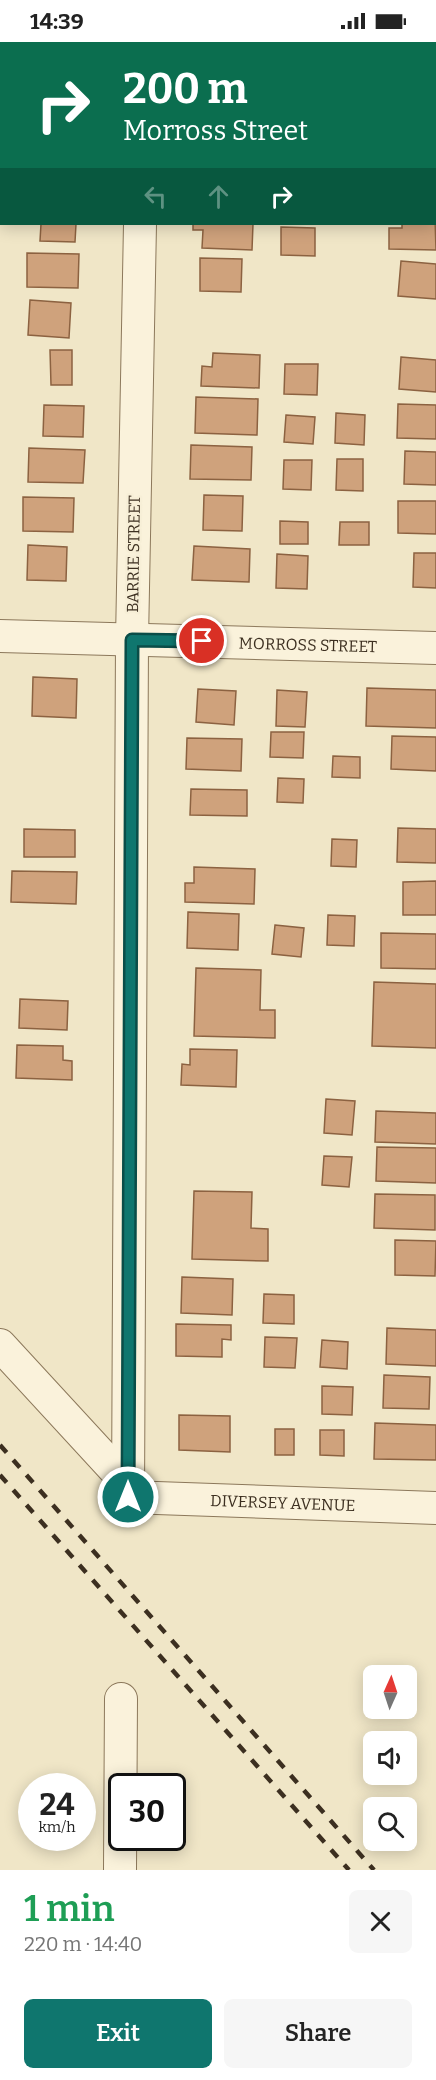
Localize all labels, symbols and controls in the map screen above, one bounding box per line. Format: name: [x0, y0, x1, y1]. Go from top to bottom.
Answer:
text: 14:39: [30, 8, 84, 35]
text: 200 m: [123, 64, 248, 114]
icon: right: [24, 66, 102, 144]
text: Morross Street: [123, 115, 308, 147]
icon: left: [139, 180, 172, 213]
icon: ahead: [202, 180, 235, 213]
icon: right: [265, 180, 298, 213]
street label: BARRIE STREET: [123, 495, 144, 613]
pin: [176, 615, 227, 666]
icon: arrive: [185, 624, 218, 657]
street label: MORROSS STREET: [238, 634, 377, 656]
position arrow: [96, 1465, 160, 1529]
street label: DIVERSEY AVENUE: [210, 1491, 356, 1515]
north arrow: [363, 1665, 417, 1719]
map controls: [363, 1665, 417, 1851]
button: sound: [363, 1731, 417, 1785]
speed limit sign: 30: [108, 1773, 186, 1851]
text: 24: [39, 1787, 75, 1823]
button: search: [363, 1797, 417, 1851]
text: km/h: [38, 1818, 76, 1836]
text: 1 min: [24, 1887, 115, 1931]
button: close: [349, 1890, 412, 1953]
text: 220 m · 14:40: [24, 1932, 142, 1956]
button: Exit: [24, 1999, 212, 2068]
button: Share: [224, 1999, 412, 2068]

